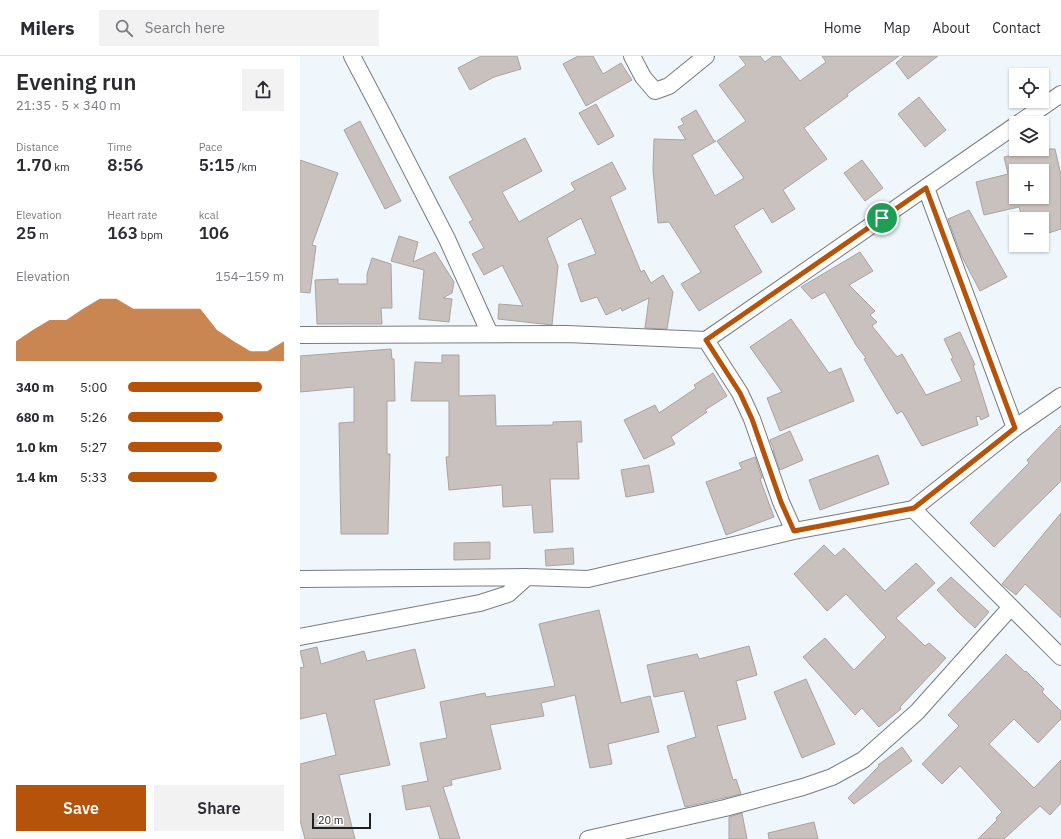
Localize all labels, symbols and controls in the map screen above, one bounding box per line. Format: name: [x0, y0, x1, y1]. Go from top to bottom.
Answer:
search box: [99, 10, 379, 46]
text: Milers: [20, 16, 75, 40]
icon: search: [113, 17, 135, 39]
text: Search here: [145, 18, 225, 37]
text: Home: [824, 19, 861, 37]
text: Map: [883, 19, 910, 37]
text: About: [932, 19, 970, 37]
text: Contact: [992, 19, 1041, 37]
text: Evening run: [16, 67, 136, 96]
map controls: [1009, 68, 1049, 252]
button: locate: [1009, 68, 1049, 108]
button: share: [242, 69, 284, 111]
text: 21:35 · 5 × 340 m: [16, 97, 121, 114]
button: layers: [1009, 116, 1049, 156]
text: Distance: [16, 140, 59, 154]
text: Time: [107, 140, 132, 154]
text: Pace: [199, 140, 223, 154]
text: 1.70: [16, 154, 52, 176]
text: 8:56: [107, 154, 143, 176]
text: 5:15: [199, 154, 235, 176]
text: km: [52, 160, 70, 174]
text: /km: [235, 160, 257, 174]
button: +: [1009, 164, 1049, 204]
pin: [865, 201, 899, 235]
icon: arrive: [871, 207, 893, 229]
text: Elevation: [16, 208, 62, 222]
text: Heart rate: [107, 208, 157, 222]
text: kcal: [199, 208, 219, 222]
button: −: [1009, 212, 1049, 252]
text: 25: [16, 222, 36, 244]
text: 163: [107, 222, 138, 244]
text: 106: [199, 222, 229, 244]
text: m: [36, 228, 49, 242]
text: bpm: [138, 228, 163, 242]
text: Elevation: [16, 268, 70, 285]
text: 154–159 m: [215, 268, 284, 285]
text: 340 m: [16, 379, 54, 396]
text: 5:00: [80, 379, 107, 396]
text: 680 m: [16, 409, 54, 426]
text: 5:26: [80, 409, 107, 426]
text: 1.0 km: [16, 439, 58, 456]
text: 5:27: [80, 439, 107, 456]
text: 1.4 km: [16, 469, 58, 486]
text: 5:33: [80, 469, 107, 486]
button: Save: [16, 785, 146, 831]
button: Share: [154, 785, 284, 831]
scale bar: [312, 811, 371, 830]
text: 20 m: [318, 813, 343, 827]

